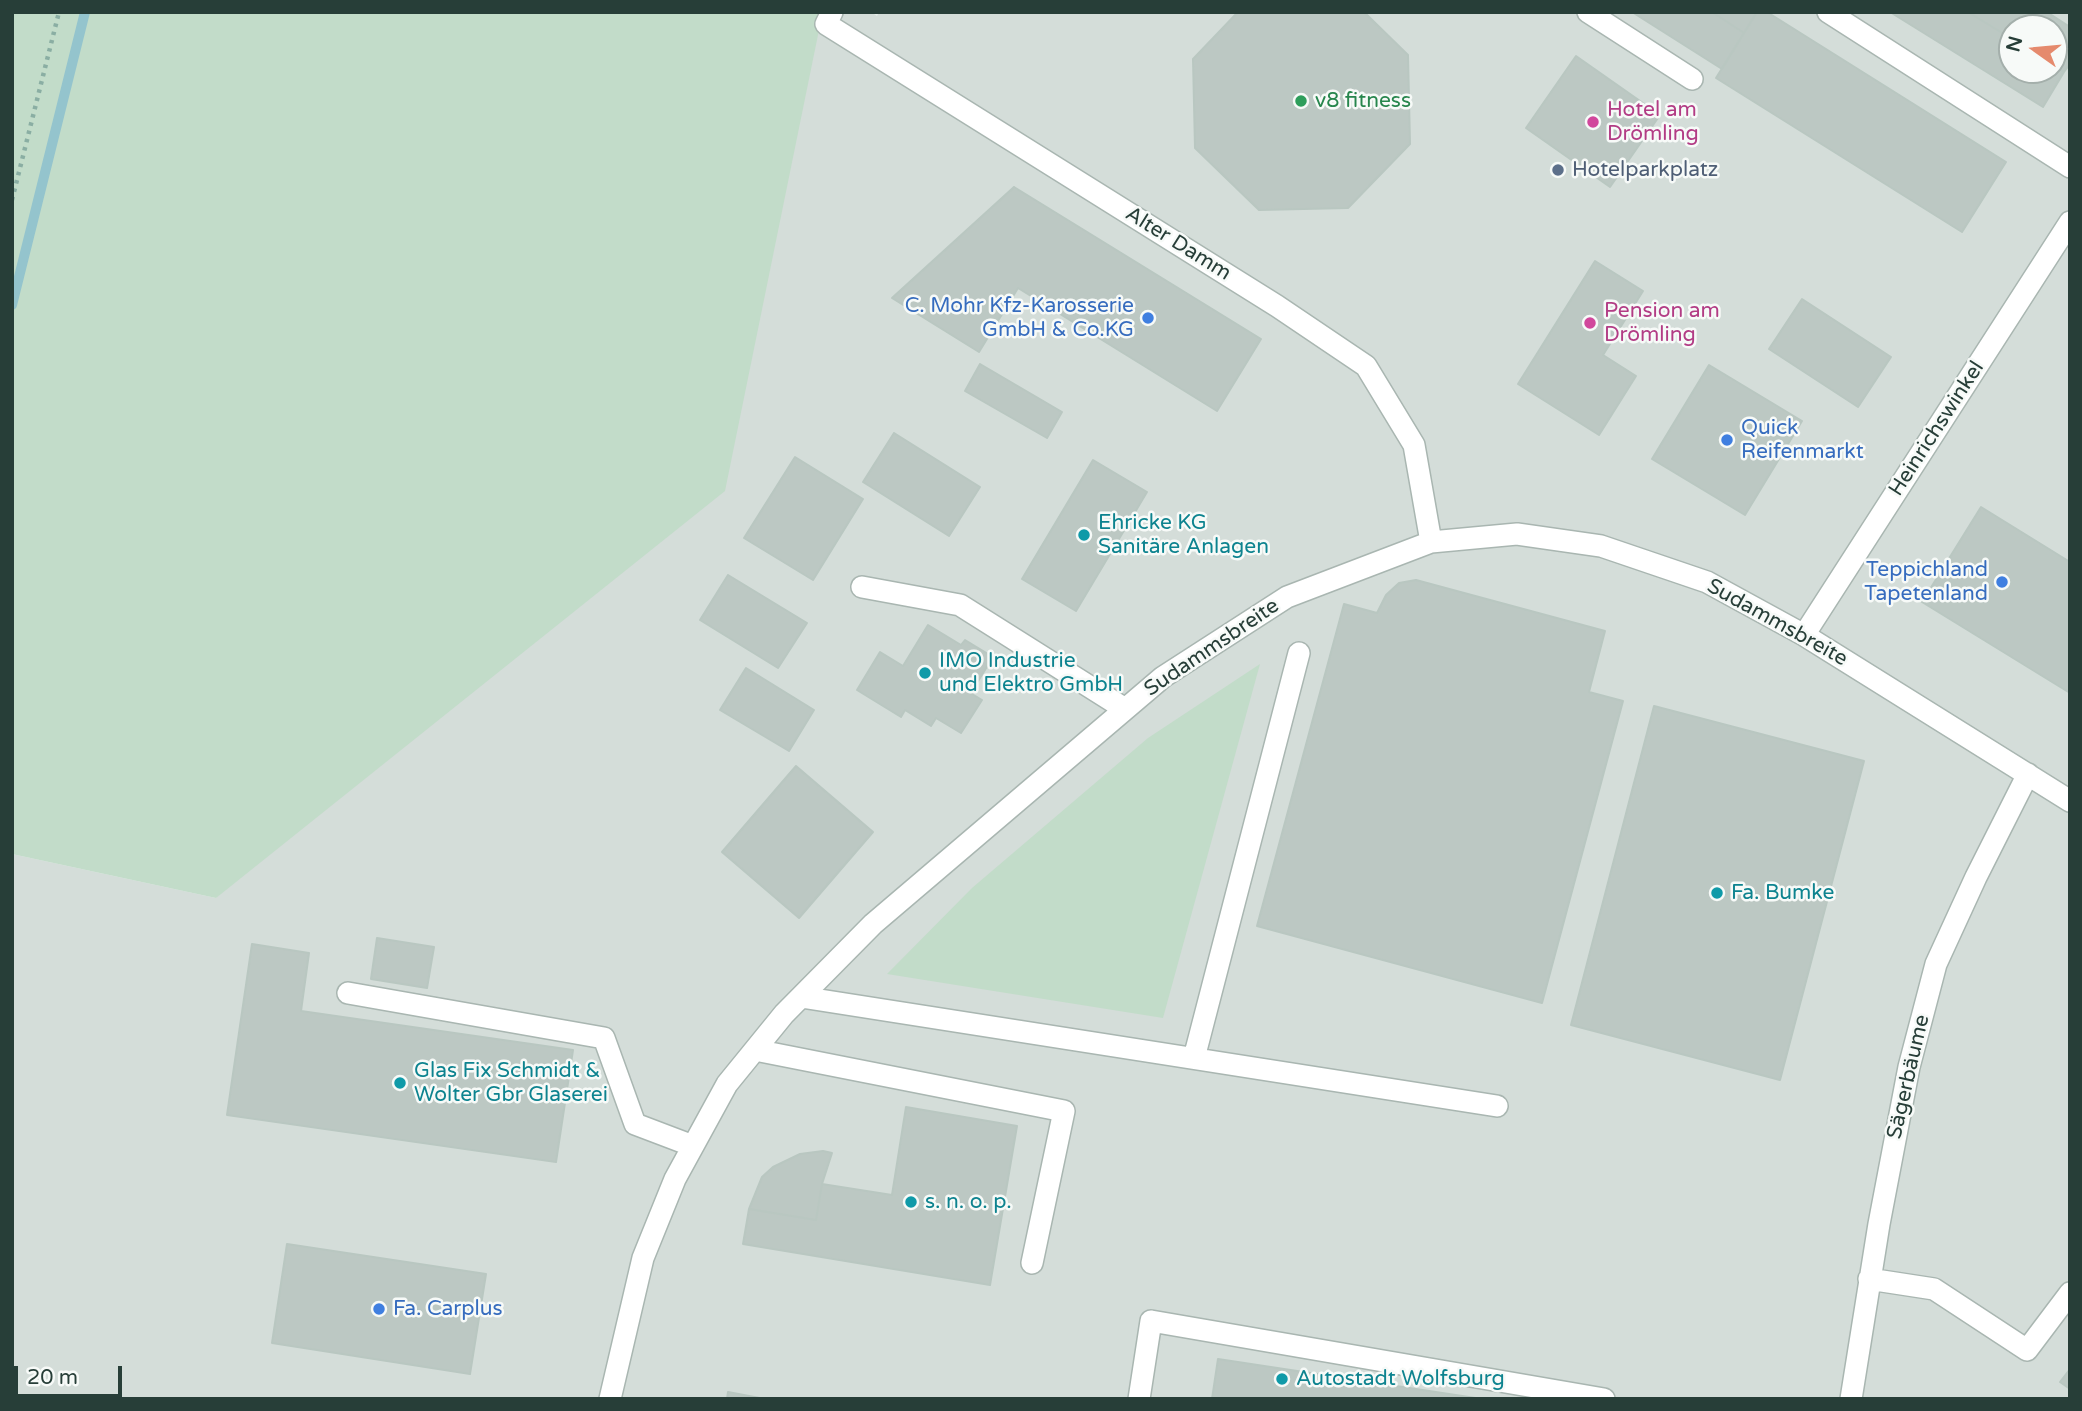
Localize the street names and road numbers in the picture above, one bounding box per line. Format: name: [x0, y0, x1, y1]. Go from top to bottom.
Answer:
street label: Alter Damm: [1120, 202, 1236, 286]
street label: Heinrichswinkel: [1884, 357, 1990, 501]
street label: Sudammsbreite: [1702, 574, 1852, 672]
street label: Sudammsbreite: [1140, 594, 1284, 702]
street label: Sägerbäume: [1882, 1012, 1936, 1142]

